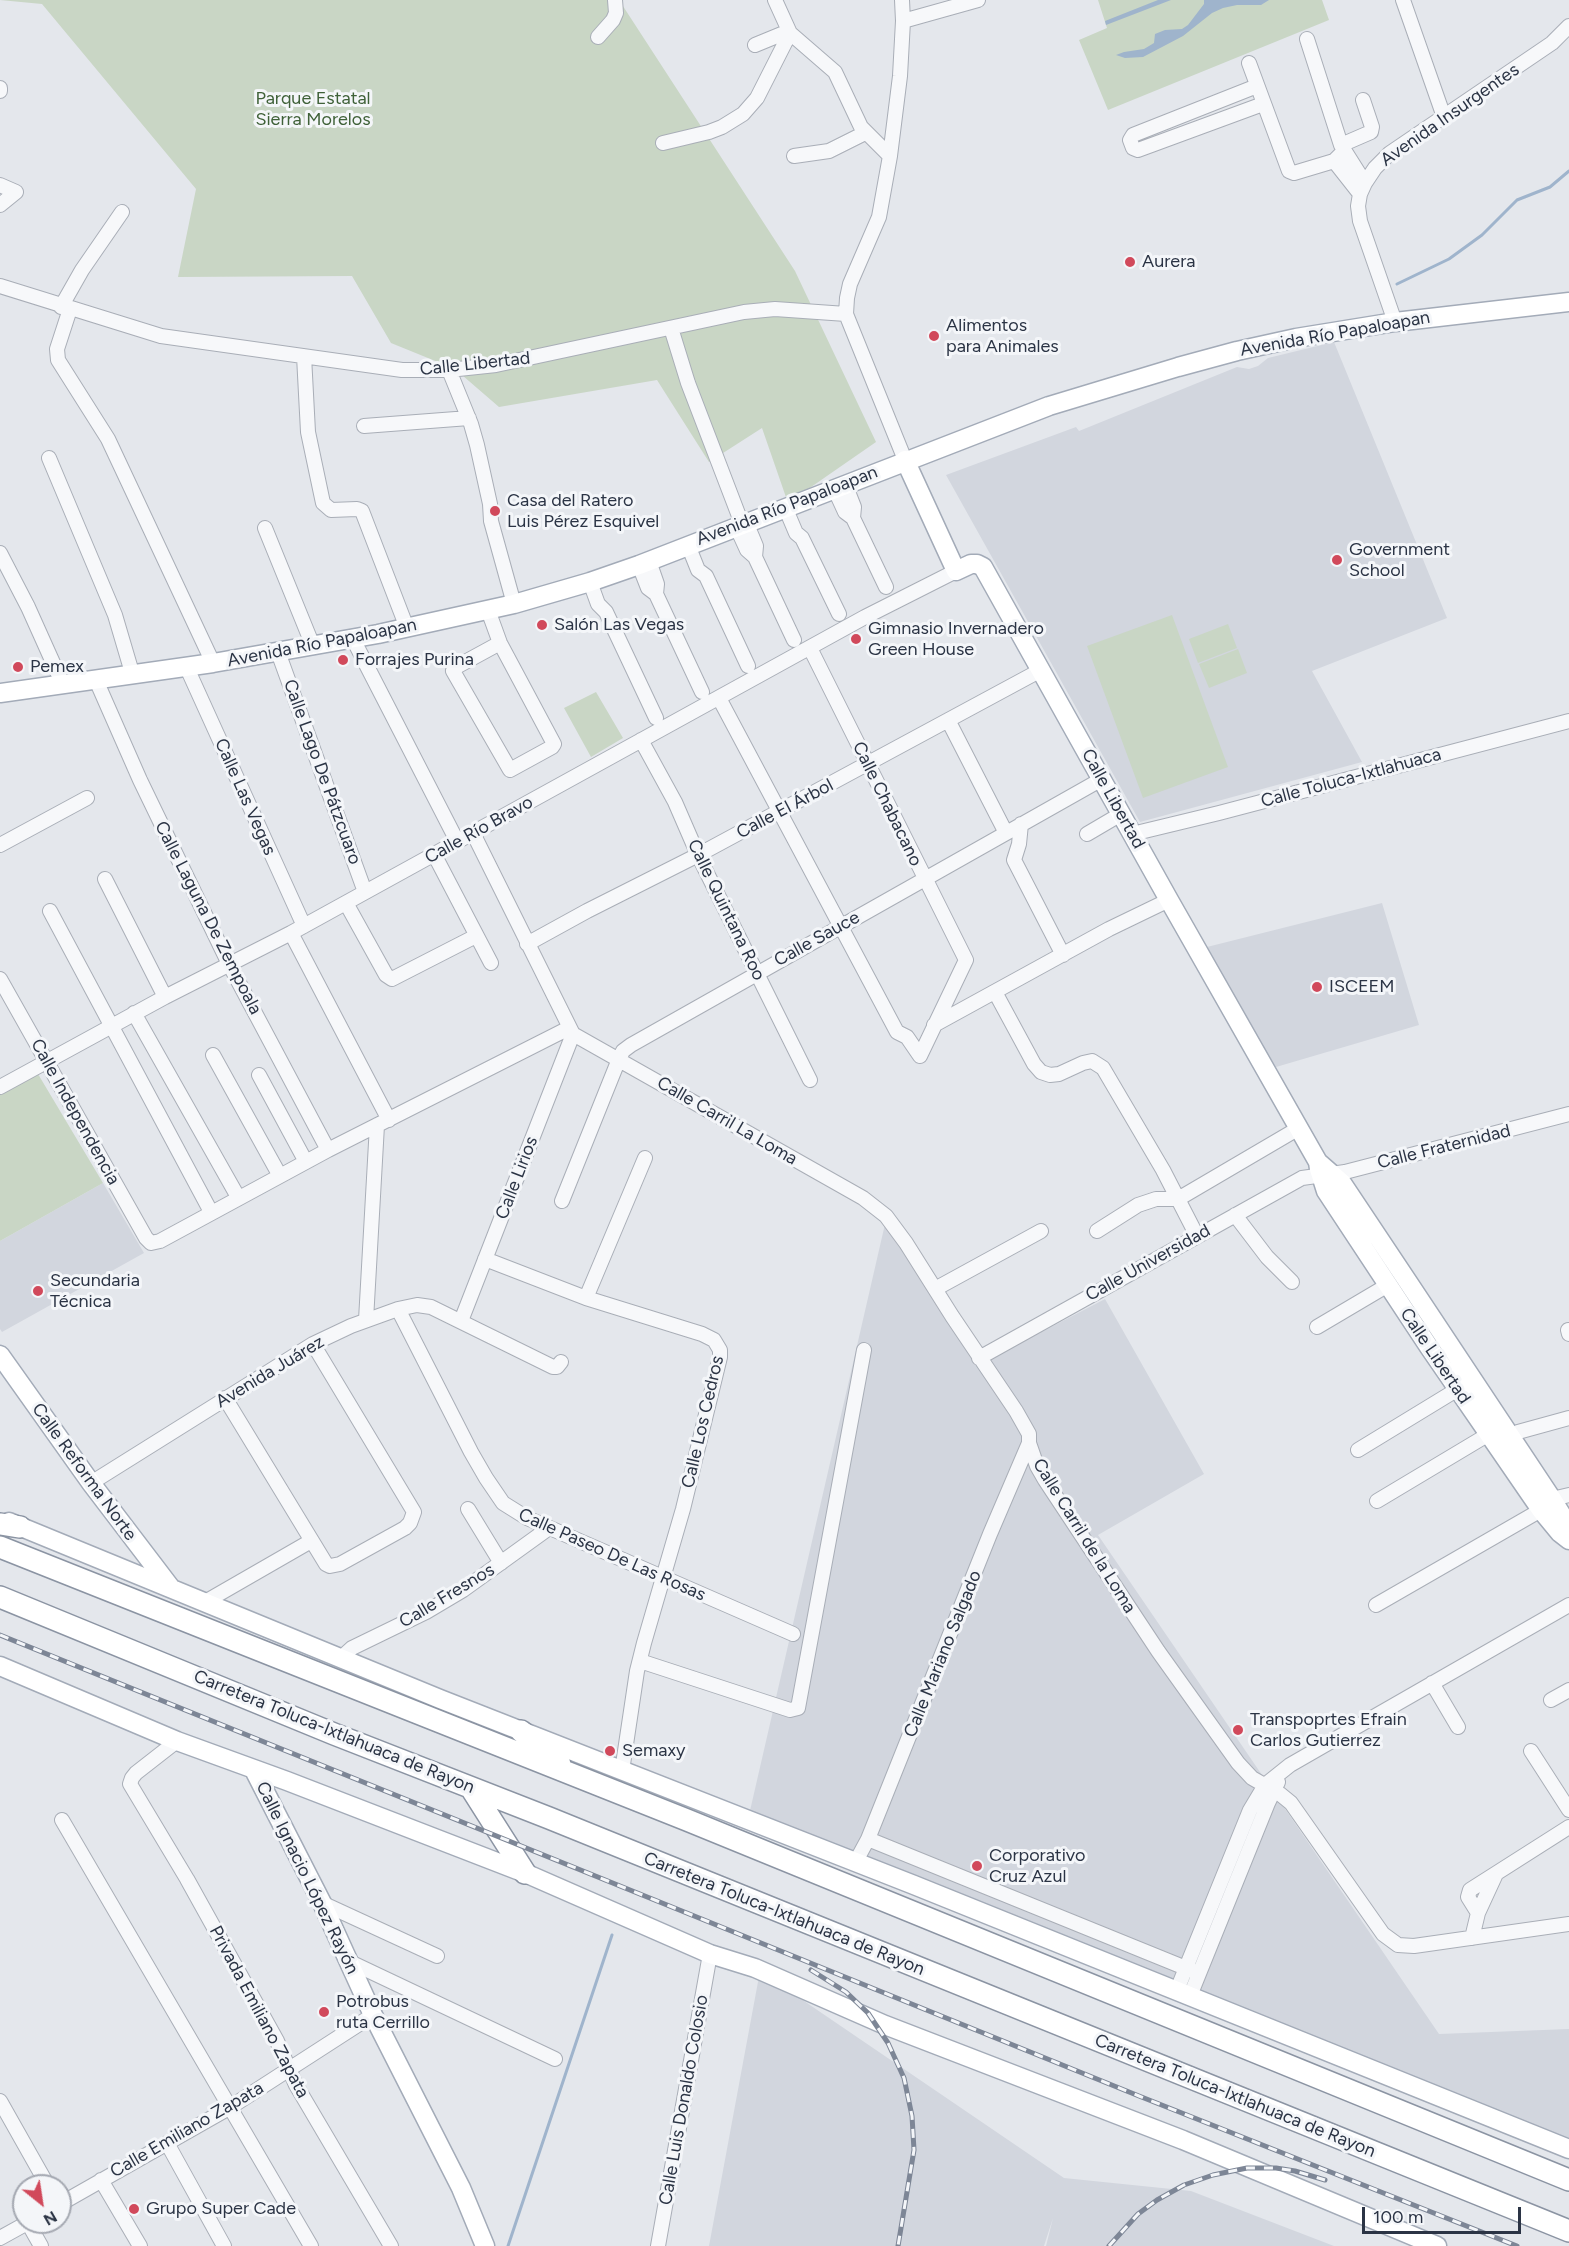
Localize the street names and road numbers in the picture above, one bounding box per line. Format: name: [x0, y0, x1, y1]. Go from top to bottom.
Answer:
street label: Avenida Insurgentes: [1377, 59, 1523, 171]
street label: Avenida Río Papaloapan: [1238, 307, 1432, 361]
street label: Calle Libertad: [419, 347, 531, 381]
street label: Avenida Río Papaloapan: [693, 461, 881, 551]
street label: Avenida Río Papaloapan: [226, 614, 418, 672]
street label: Calle Lago De Pátzcuaro: [278, 676, 366, 868]
street label: Calle Las Vegas: [210, 735, 280, 859]
street label: Calle Chabacano: [848, 738, 926, 870]
street label: Calle Toluca-Ixtlahuaca: [1259, 744, 1443, 812]
street label: Calle Libertad: [1077, 745, 1149, 853]
street label: Calle El Árbol: [733, 774, 837, 844]
street label: Calle Río Bravo: [421, 791, 537, 869]
street label: Calle Laguna De Zempoala: [150, 818, 266, 1018]
street label: Calle Quintana Roo: [682, 836, 770, 984]
street label: Calle Sauce: [771, 907, 863, 971]
street label: Calle Independencia: [26, 1035, 124, 1189]
street label: Calle Carril La Loma: [653, 1072, 801, 1170]
street label: Calle Fraternidad: [1375, 1120, 1513, 1174]
street label: Calle Lirios: [491, 1134, 543, 1222]
street label: Calle Universidad: [1082, 1220, 1214, 1306]
street label: Calle Libertad: [1395, 1304, 1475, 1408]
street label: Avenida Juárez: [212, 1331, 328, 1413]
street label: Calle Los Cedros: [677, 1354, 729, 1490]
street label: Calle Reforma Norte: [27, 1399, 141, 1545]
street label: Calle Carril de la Loma: [1028, 1455, 1140, 1617]
street label: Calle Paseo De Las Rosas: [515, 1504, 709, 1606]
street label: Calle Fresnos: [396, 1559, 498, 1633]
street label: Calle Mariano Salgado: [900, 1567, 986, 1741]
street label: Carretera Toluca-Ixtlahuaca de Rayon: [190, 1666, 478, 1798]
street label: Calle Ignacio López Rayón: [251, 1778, 363, 1978]
street label: Carretera Toluca-Ixtlahuaca de Rayon: [640, 1848, 928, 1980]
street label: Privada Emiliano Zapata: [204, 1922, 314, 2102]
street label: Calle Luis Donaldo Colosio: [655, 1993, 713, 2207]
street label: Carretera Toluca-Ixtlahuaca de Rayon: [1091, 2030, 1379, 2162]
street label: Calle Emiliano Zapata: [107, 2077, 267, 2183]

